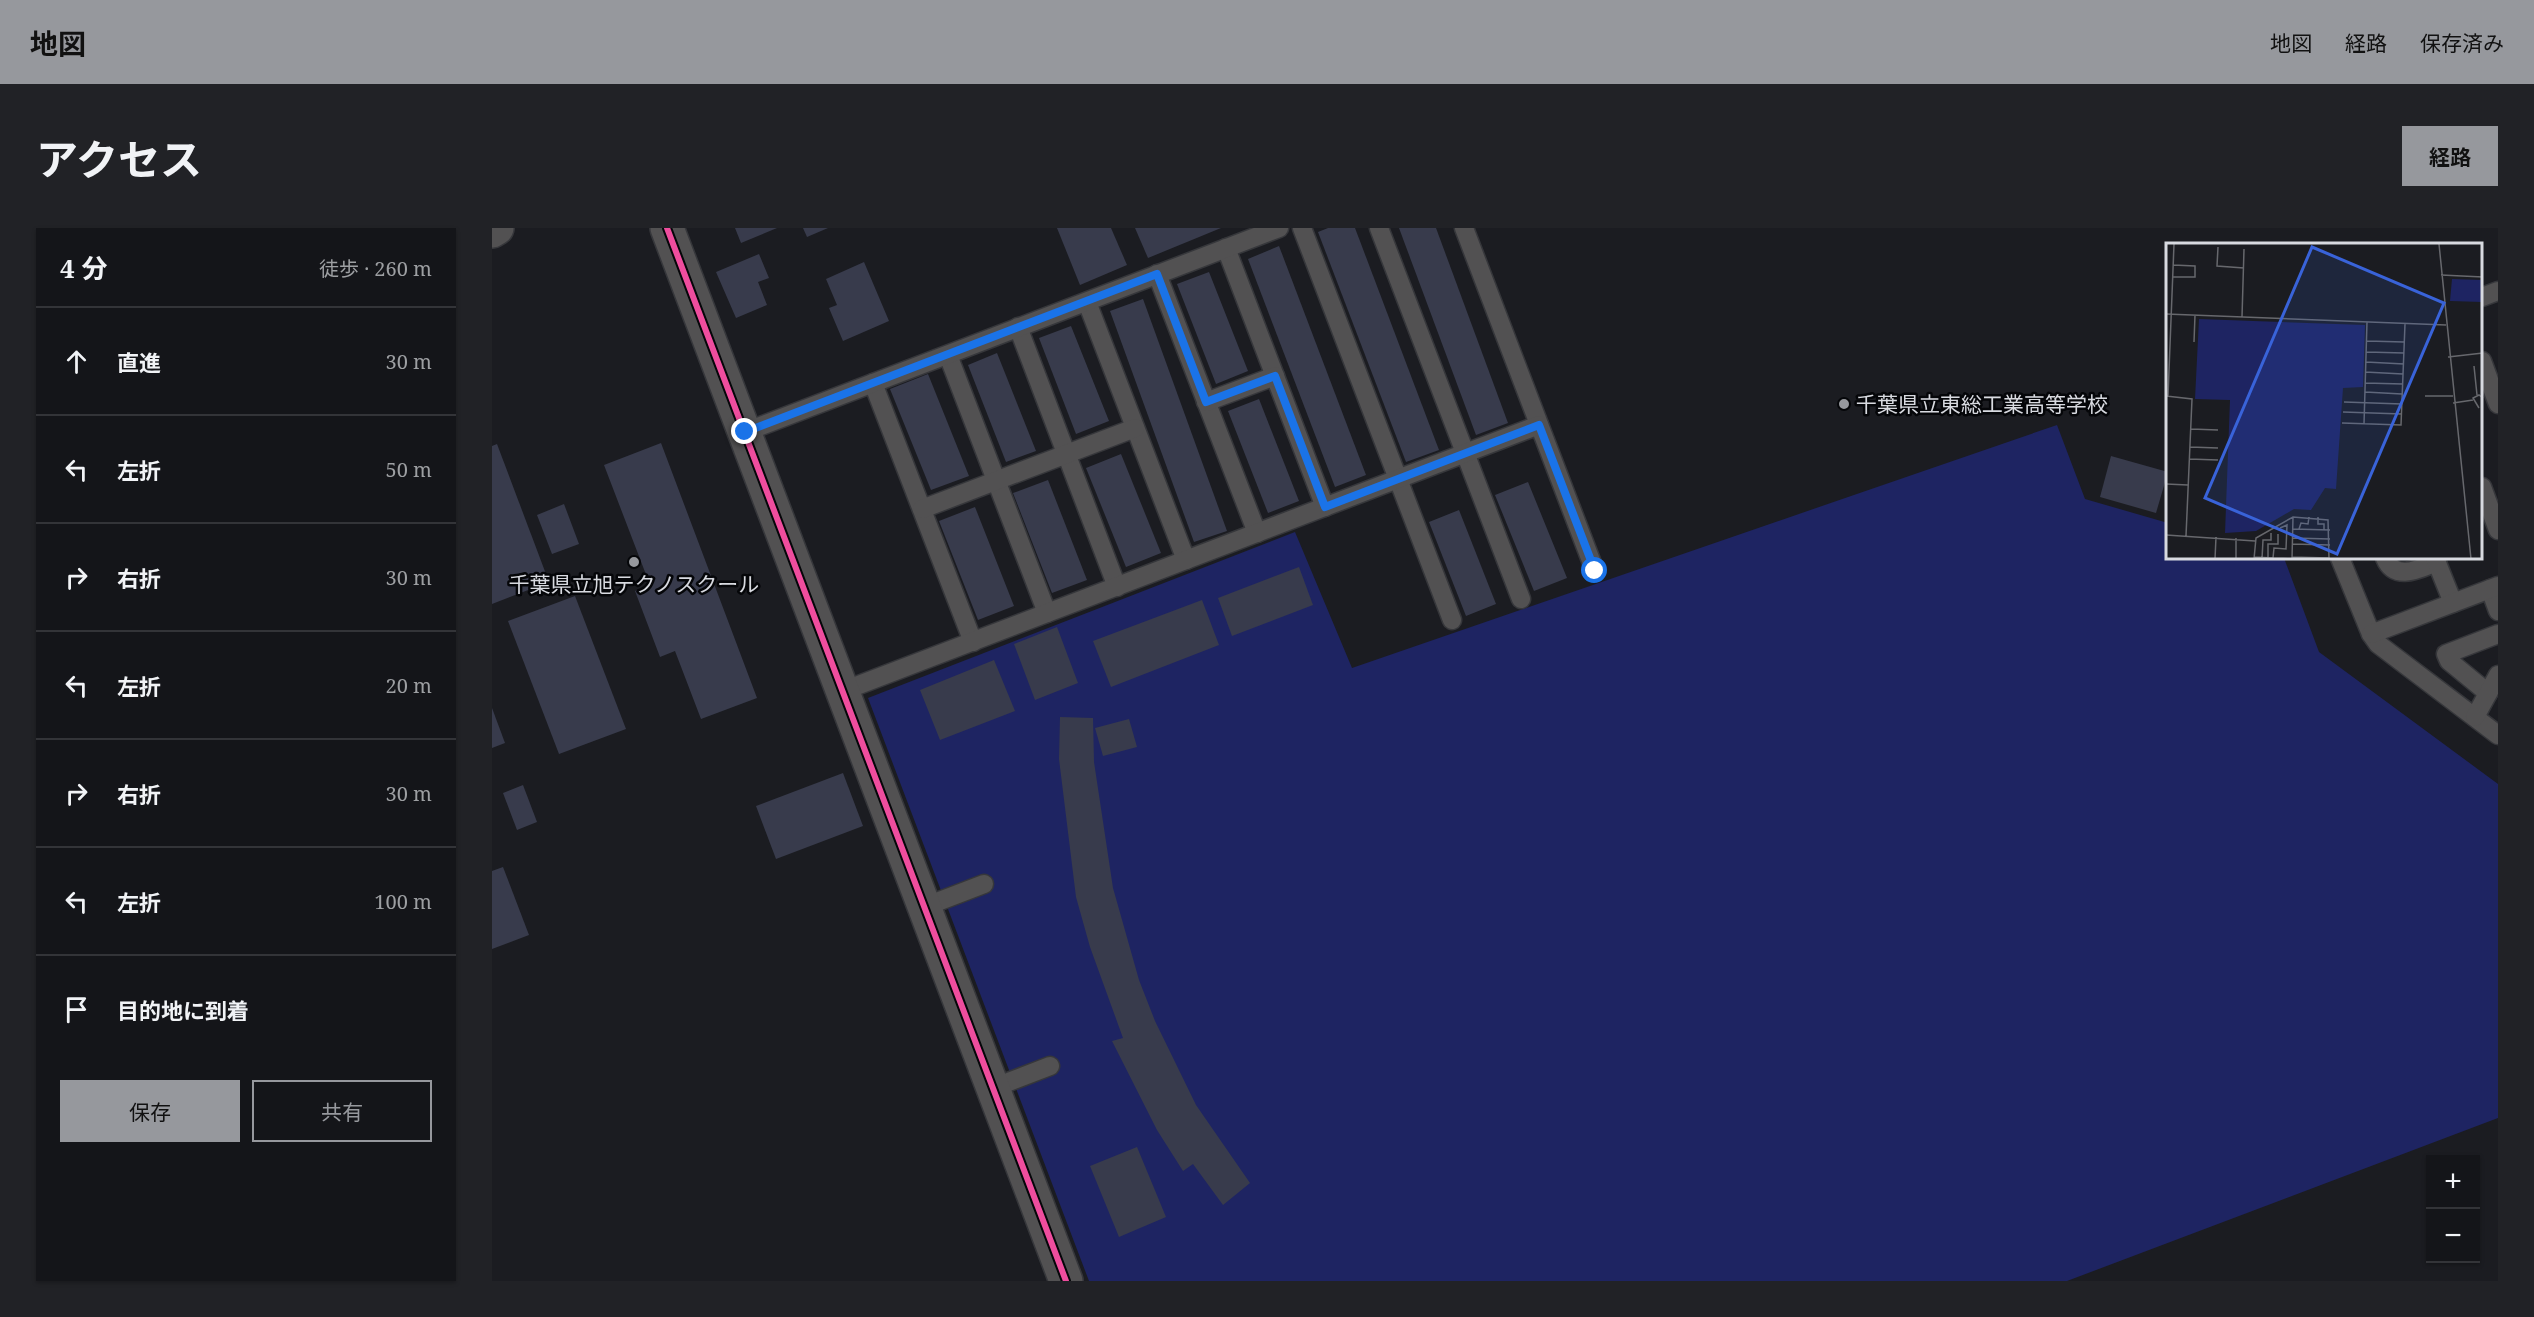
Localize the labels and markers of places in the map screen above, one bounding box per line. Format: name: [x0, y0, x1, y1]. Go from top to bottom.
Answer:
place label: 千葉県立東総工業高等学校: [1856, 390, 2108, 418]
marker: 千葉県立東総工業高等学校: [1837, 397, 1851, 411]
marker: 千葉県立旭テクノスクール: [627, 555, 641, 569]
place label: 千葉県立旭テクノスクール: [509, 570, 759, 598]

